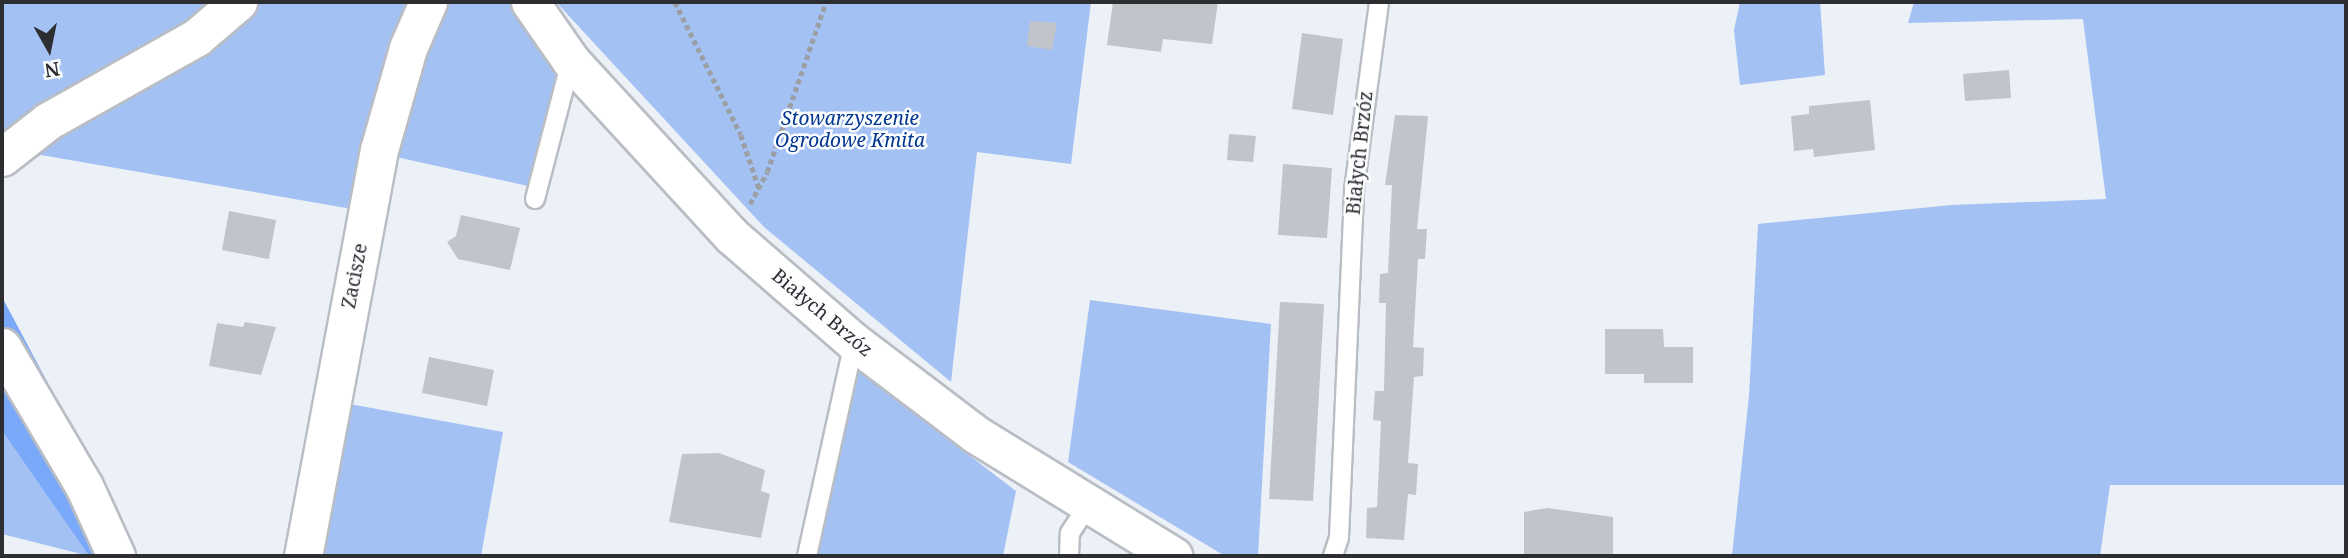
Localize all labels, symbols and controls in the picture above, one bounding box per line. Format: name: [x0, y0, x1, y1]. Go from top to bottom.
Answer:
north arrow: [14, 14, 84, 84]
text: N: [43, 56, 62, 84]
street label: Białych Brzóz: [1342, 90, 1378, 216]
park label: Stowarzyszenie Ogrodowe Kmita: [775, 108, 925, 152]
street label: Zacisze: [338, 242, 372, 310]
street label: Białych Brzóz: [767, 264, 877, 362]

